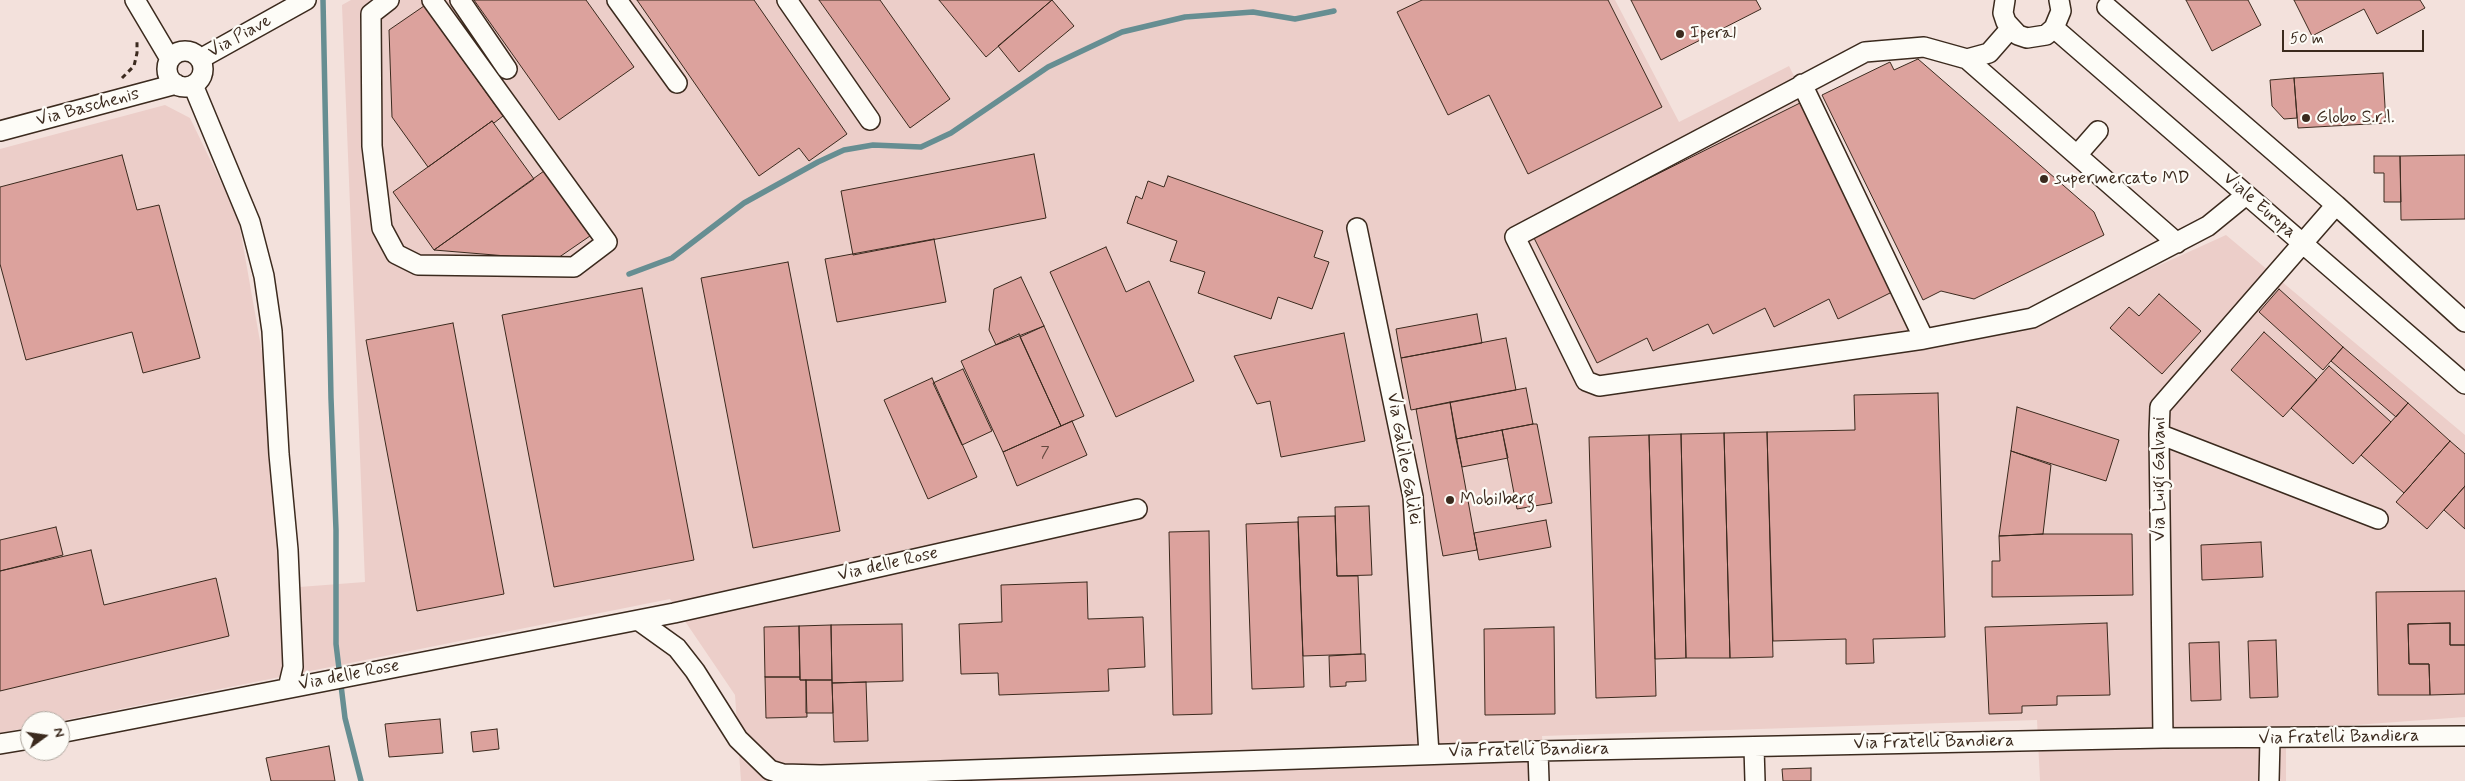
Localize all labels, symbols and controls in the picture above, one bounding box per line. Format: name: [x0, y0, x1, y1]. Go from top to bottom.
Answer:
street label: Via Piave: [204, 11, 276, 63]
scale bar: [2285, 20, 2428, 52]
place label: Iperal: [1690, 23, 1736, 45]
marker: Iperal: [1674, 28, 1686, 40]
text: 50 m: [2290, 29, 2324, 49]
street label: Via Baschenis: [34, 84, 142, 132]
place label: Globo S.r.l.: [2316, 107, 2395, 129]
marker: Globo S.r.l.: [2300, 112, 2312, 124]
place label: supermercato MD: [2054, 168, 2190, 190]
street label: Viale Europa: [2218, 168, 2300, 244]
marker: supermercato MD: [2038, 173, 2050, 185]
street label: Via Galileo Galilei: [1381, 391, 1425, 527]
street label: Via Luigi Galvani: [2149, 417, 2171, 541]
house number: 7: [1040, 445, 1050, 463]
place label: Mobilberg: [1460, 489, 1535, 511]
marker: Mobilberg: [1444, 494, 1456, 506]
street label: Via delle Rose: [836, 543, 940, 587]
street label: Via delle Rose: [297, 656, 401, 696]
north arrow: [20, 711, 70, 761]
text: N: [49, 726, 68, 739]
street label: Via Fratelli Bandiera: [2258, 726, 2420, 750]
street label: Via Fratelli Bandiera: [1853, 731, 2015, 755]
street label: Via Fratelli Bandiera: [1448, 739, 1610, 763]

